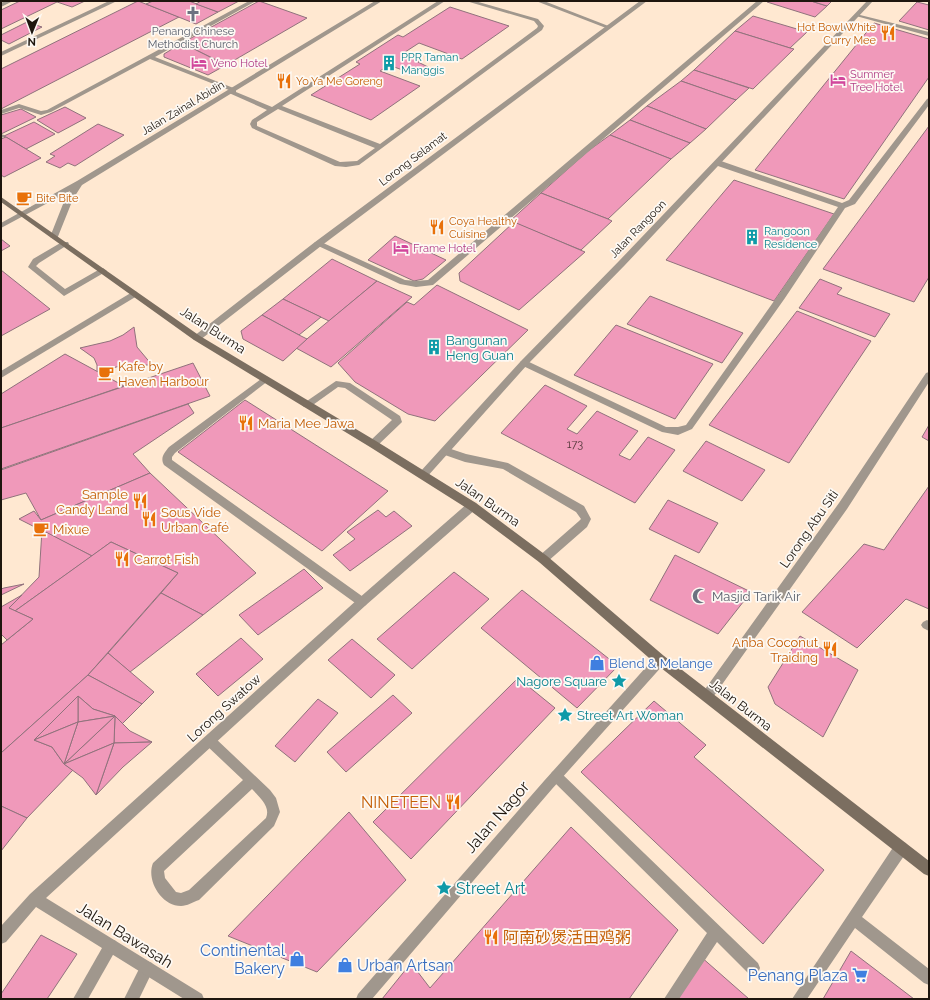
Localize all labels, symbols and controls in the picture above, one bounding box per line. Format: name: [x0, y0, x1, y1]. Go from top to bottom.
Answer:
church icon: Penang Chinese Methodist Church: [184, 5, 202, 23]
north arrow: [12, 12, 52, 52]
place label: Hot Bowl White Curry Mee: [797, 21, 877, 47]
restaurant icon: Hot Bowl White Curry Mee: [879, 24, 897, 42]
place label: Penang Chinese Methodist Church: [148, 25, 238, 51]
text: N: [28, 35, 36, 48]
place label: PPR Taman Manggis: [401, 51, 458, 77]
hotel icon: Veno Hotel: [190, 54, 208, 72]
building icon: PPR Taman Manggis: [380, 54, 398, 72]
place label: Veno Hotel: [211, 57, 267, 70]
place label: Summer Tree Hotel: [850, 68, 903, 94]
hotel icon: Summer Tree Hotel: [829, 71, 847, 89]
restaurant icon: Yo Ya Me Goreng: [275, 72, 293, 90]
place label: Yo Ya Me Goreng: [296, 75, 383, 88]
street label: Jalan Zainal Abidin: [139, 78, 227, 138]
street label: Lorong Selamat: [377, 129, 449, 189]
cafe icon: Bite Bite: [15, 189, 33, 207]
place label: Bite Bite: [36, 192, 79, 205]
street label: Jalan Rangoon: [607, 197, 669, 261]
place label: Coya Healthy Cuisine: [449, 215, 517, 241]
restaurant icon: Coya Healthy Cuisine: [428, 218, 446, 236]
place label: Rangoon Residence: [764, 225, 818, 251]
building icon: Rangoon Residence: [743, 228, 761, 246]
hotel icon: Frame Hotel: [392, 239, 410, 257]
place label: Frame Hotel: [413, 242, 476, 255]
street label: Jalan Burma: [178, 303, 248, 357]
place label: Bangunan Heng Guan: [446, 333, 514, 363]
building icon: Bangunan Heng Guan: [425, 338, 443, 356]
place label: Kafe by Haven Harbour: [118, 359, 209, 389]
cafe icon: Kafe by Haven Harbour: [97, 364, 115, 382]
restaurant icon: Maria Mee Jawa: [237, 414, 255, 432]
place label: Maria Mee Jawa: [258, 416, 354, 431]
house number: 173: [567, 438, 583, 451]
street label: Jalan Burma: [453, 474, 523, 530]
place label: Sample Candy Land: [56, 487, 128, 517]
street label: Lorong Abu Siti: [777, 487, 841, 571]
restaurant icon: Sample Candy Land: [131, 492, 149, 510]
place label: Sous Vide Urban Café: [161, 505, 229, 535]
restaurant icon: Sous Vide Urban Café: [140, 510, 158, 528]
cafe icon: Mixue: [32, 520, 50, 538]
place label: Mixue: [53, 522, 90, 537]
restaurant icon: Carrot Fish: [113, 550, 131, 568]
place label: Carrot Fish: [134, 552, 199, 567]
mosque icon: Masjid Tarik Air: [691, 587, 709, 605]
place label: Masjid Tarik Air: [712, 589, 801, 604]
place label: Anba Coconut Traiding: [732, 635, 819, 665]
restaurant icon: Anba Coconut Traiding: [821, 640, 839, 658]
shop icon: Blend & Melange: [588, 654, 606, 672]
place label: Blend & Melange: [609, 656, 713, 671]
street label: Lorong Swatow: [184, 671, 264, 745]
place icon: Nagore Square: [610, 672, 628, 690]
place label: Nagore Square: [516, 674, 607, 689]
street label: Jalan Burma: [707, 676, 775, 734]
place icon: Street Art Woman: [556, 706, 574, 724]
place label: Street Art Woman: [577, 708, 684, 723]
street label: Jalan Nagor: [461, 777, 534, 857]
place label: NINETEEN: [361, 793, 441, 812]
restaurant icon: NINETEEN: [444, 793, 462, 811]
place icon: Street Art: [435, 879, 453, 897]
place label: Street Art: [456, 879, 526, 898]
street label: Jalan Bawasah: [74, 898, 176, 972]
restaurant icon: 阿南砂煲活田鸡粥: [482, 928, 500, 946]
place label: 阿南砂煲活田鸡粥: [503, 928, 631, 947]
place label: Continental Bakery: [200, 941, 286, 978]
shop icon: Continental Bakery: [288, 950, 306, 968]
shop icon: Urban Artsan: [336, 956, 354, 974]
place label: Urban Artsan: [357, 956, 454, 975]
place label: Penang Plaza: [748, 966, 848, 985]
supermarket icon: Penang Plaza: [851, 966, 869, 984]

